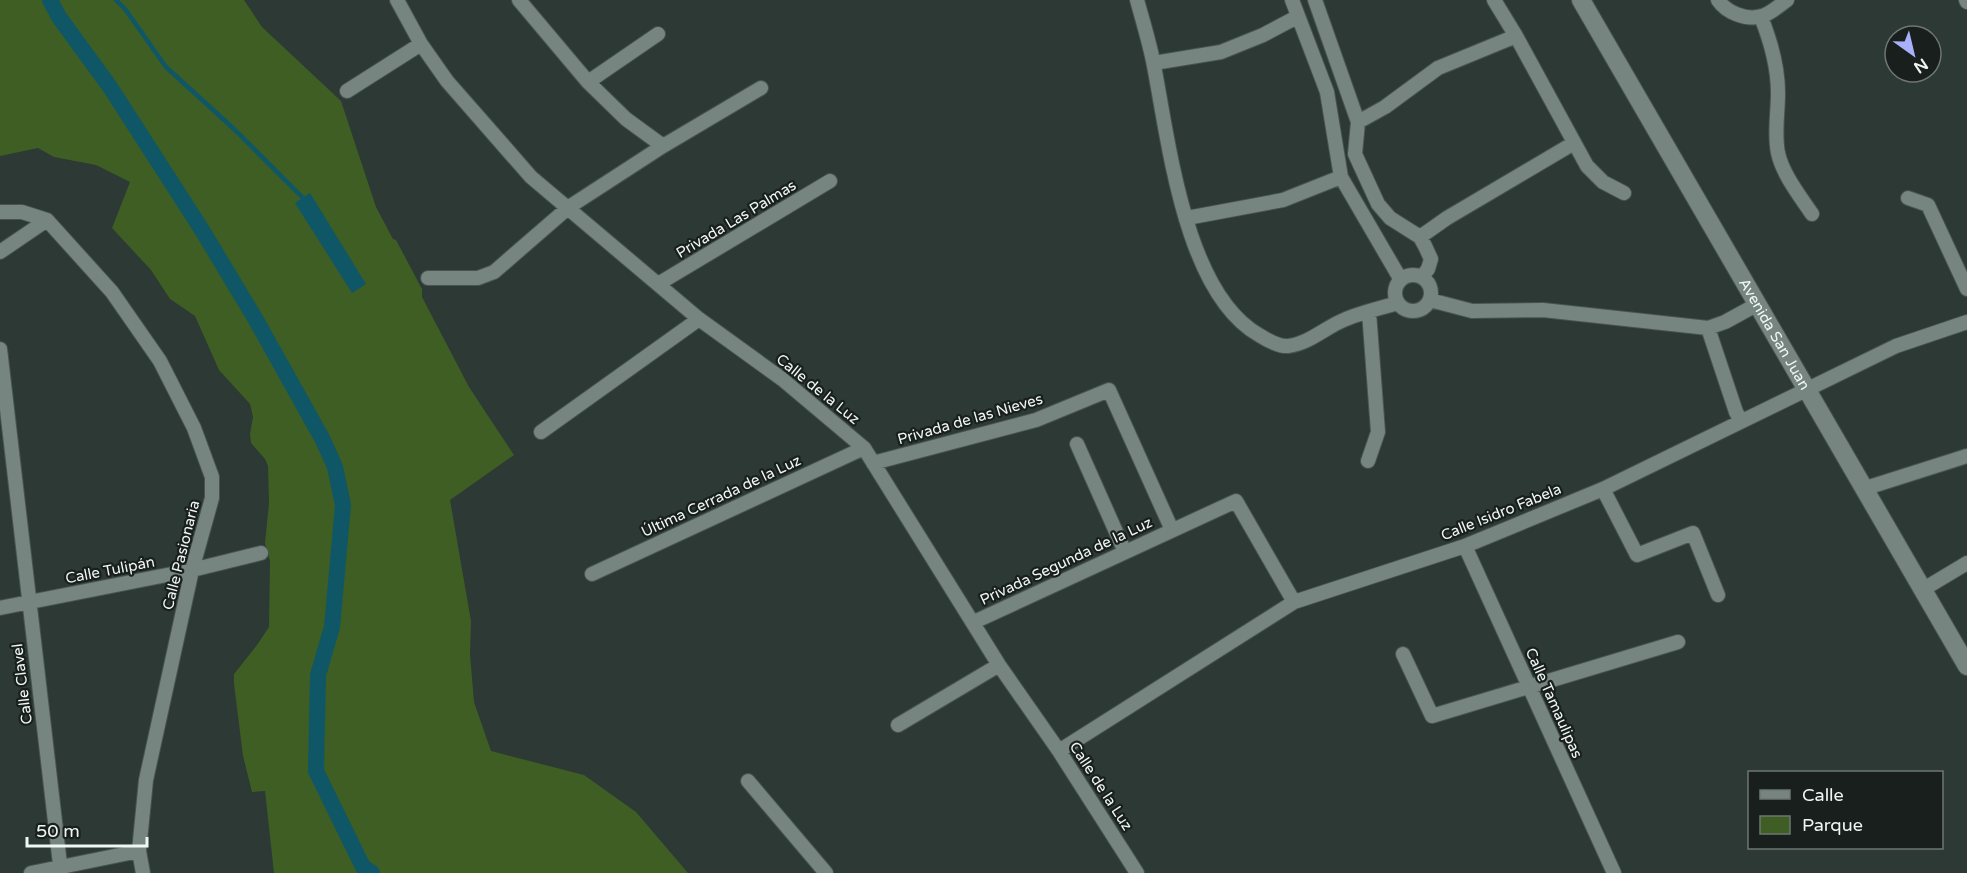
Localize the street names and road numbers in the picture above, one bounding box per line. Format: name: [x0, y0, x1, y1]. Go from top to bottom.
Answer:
street label: Privada Las Palmas: [673, 176, 799, 262]
street label: Avenida San Juan: [1735, 275, 1814, 393]
street label: Calle de la Luz: [773, 350, 863, 428]
street label: Privada de las Nieves: [895, 390, 1045, 448]
street label: Última Cerrada de la Luz: [638, 451, 804, 541]
street label: Calle Isidro Fabela: [1438, 480, 1564, 544]
street label: Calle Pasionaria: [159, 498, 203, 612]
street label: Privada Segunda de la Luz: [977, 513, 1155, 609]
street label: Calle Tulipán: [64, 553, 156, 587]
street label: Calle Clavel: [8, 643, 36, 725]
street label: Calle Tamaulipas: [1522, 645, 1586, 761]
street label: Calle de la Luz: [1066, 738, 1136, 834]

